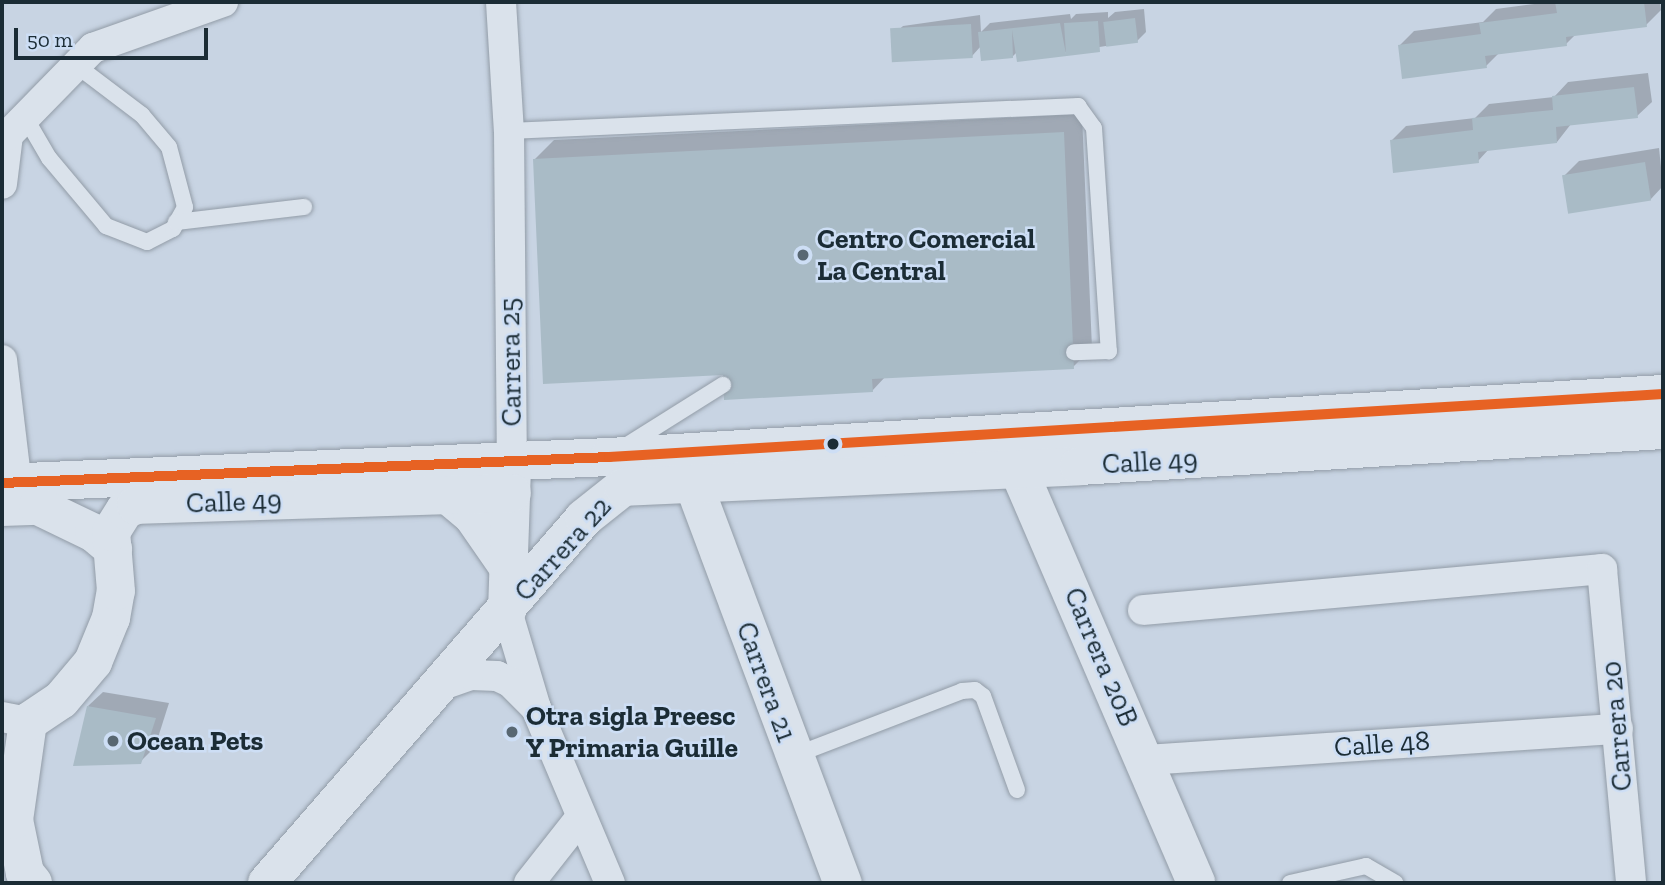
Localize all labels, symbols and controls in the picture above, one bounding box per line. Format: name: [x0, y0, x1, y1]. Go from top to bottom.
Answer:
scale bar: [18, 14, 212, 58]
text: 50 m: [27, 27, 73, 52]
place label: Centro Comercial La Central: [817, 222, 1035, 288]
marker: Centro Comercial La Central: [795, 247, 811, 263]
street label: Carrera 25: [493, 297, 529, 427]
unlabelled marker: [826, 437, 840, 451]
street label: Calle 49: [1101, 443, 1199, 481]
street label: Calle 49: [185, 484, 283, 520]
street label: Carrera 22: [507, 490, 619, 608]
street label: Carrera 20B: [1057, 583, 1145, 731]
street label: Carrera 21: [729, 617, 803, 747]
street label: Carrera 20: [1595, 660, 1639, 792]
place label: Otra sigla Preesc Y Primaria Guille: [526, 699, 739, 765]
place label: Ocean Pets: [127, 724, 263, 758]
marker: Otra sigla Preesc Y Primaria Guille: [504, 724, 520, 740]
street label: Calle 48: [1333, 724, 1431, 764]
marker: Ocean Pets: [105, 733, 121, 749]

